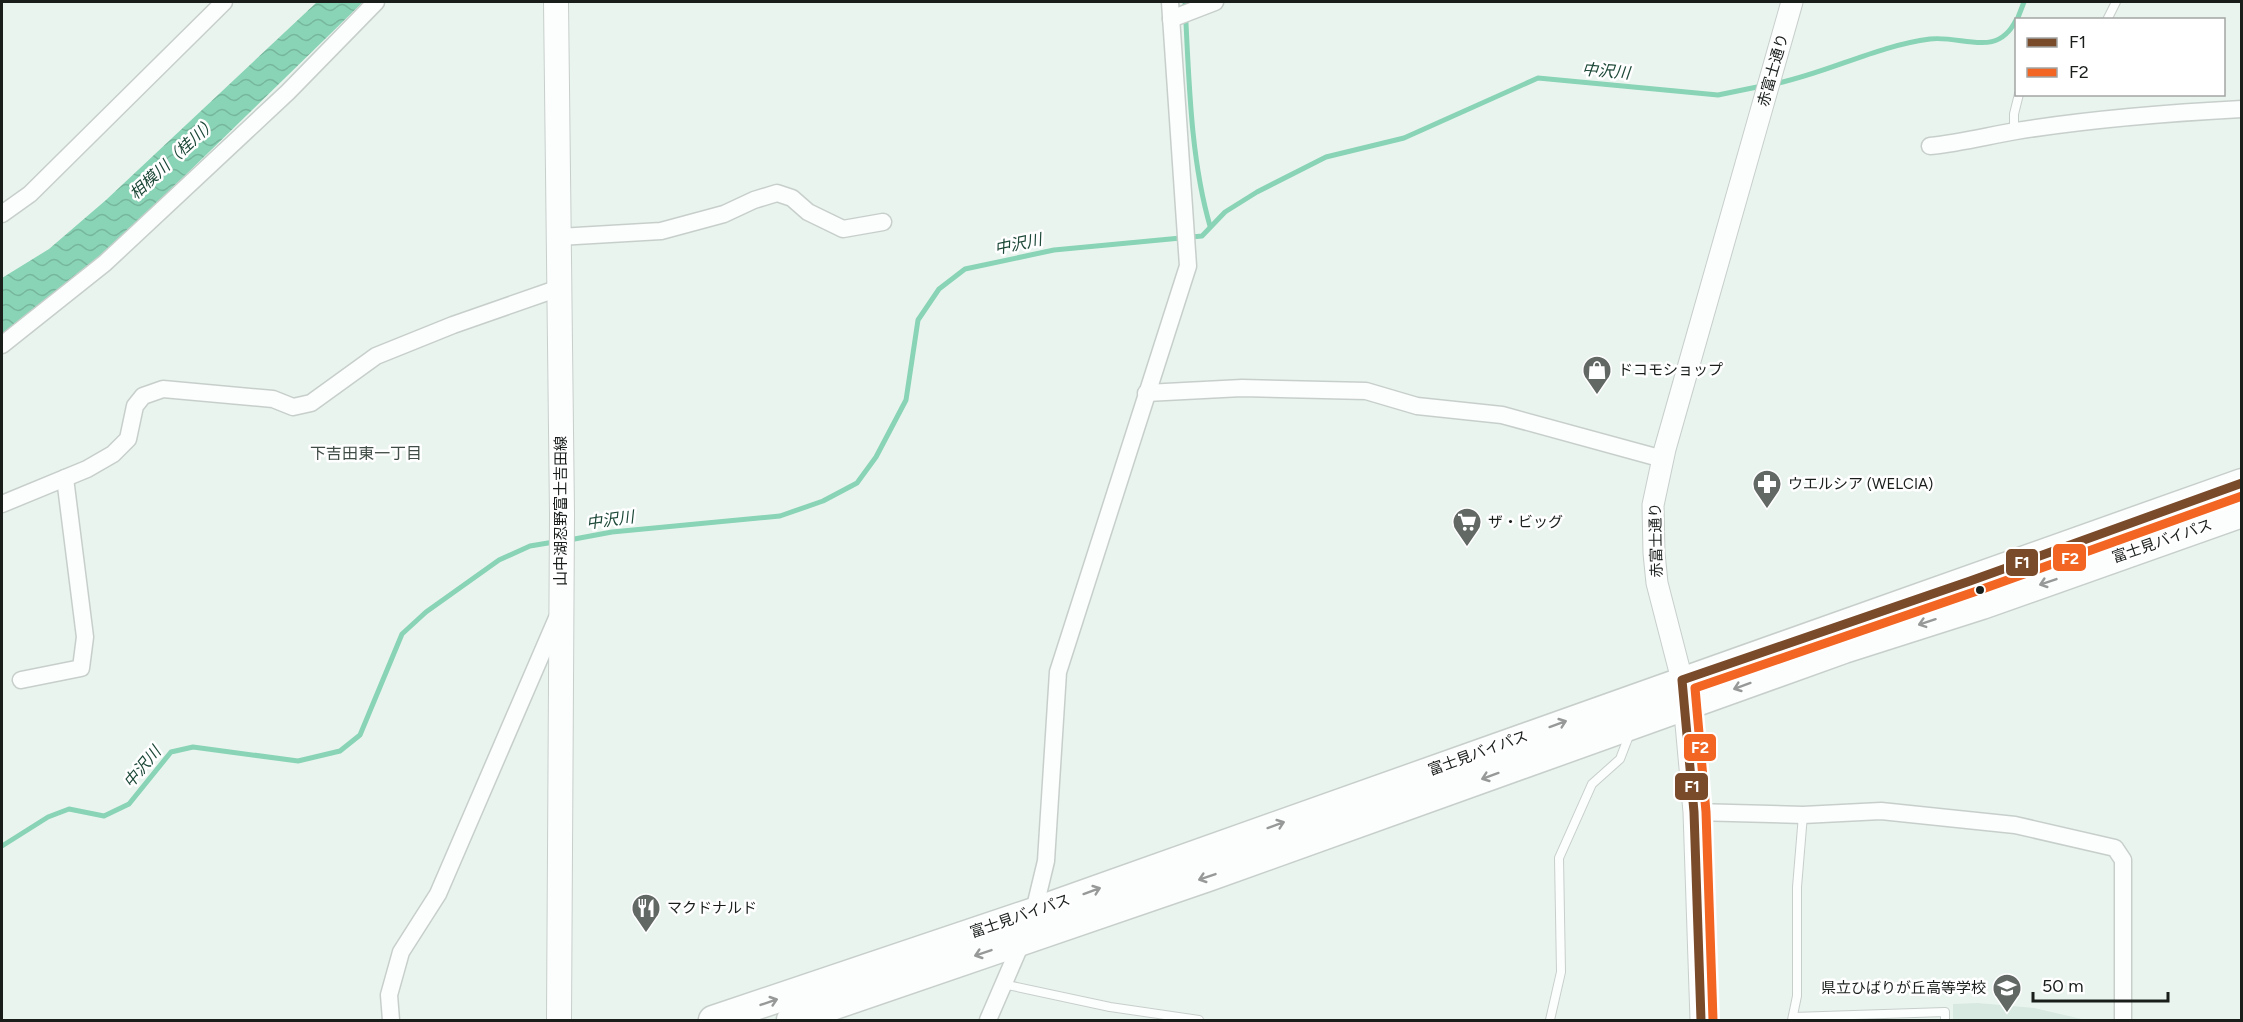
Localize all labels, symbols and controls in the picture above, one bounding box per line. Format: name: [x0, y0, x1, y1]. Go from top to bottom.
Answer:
legend: [2015, 18, 2225, 96]
street label: 赤富士通り: [1754, 31, 1792, 109]
text: F1: [2069, 31, 2086, 53]
water label: 中沢川: [1581, 59, 1633, 83]
text: F2: [2069, 61, 2089, 83]
water label: 相模川（桂川）: [126, 113, 220, 203]
water label: 中沢川: [993, 229, 1045, 258]
shop icon: ドコモショップ: [1581, 354, 1613, 396]
place label: ドコモショップ: [1618, 361, 1723, 379]
street label: 山中湖忍野富士吉田線: [552, 436, 570, 586]
district label: 下吉田東一丁目: [310, 444, 422, 463]
pharmacy icon: ウエルシア (WELCIA): [1751, 468, 1783, 510]
place label: ウエルシア (WELCIA): [1788, 475, 1933, 493]
street label: 赤富士通り: [1646, 502, 1666, 578]
supermarket icon: ザ・ビッグ: [1451, 506, 1483, 548]
water label: 中沢川: [585, 507, 637, 533]
place label: ザ・ビッグ: [1488, 513, 1563, 531]
street label: 富士見バイパス: [2110, 515, 2214, 567]
line badge: F2: [2052, 543, 2087, 572]
line badge: F1: [2005, 548, 2039, 577]
text: F2: [2061, 549, 2079, 568]
text: F1: [2014, 553, 2030, 572]
one-way arrow: [2039, 577, 2058, 588]
unlabelled marker: [1974, 584, 1986, 596]
one-way arrow: [1918, 618, 1937, 629]
one-way arrow: [1733, 681, 1752, 692]
one-way arrow: [1549, 718, 1567, 729]
street label: 富士見バイパス: [1426, 727, 1530, 779]
line badge: F2: [1683, 733, 1717, 762]
text: F2: [1691, 738, 1709, 757]
water label: 中沢川: [119, 741, 166, 791]
one-way arrow: [1481, 771, 1499, 782]
line badge: F1: [1674, 772, 1709, 801]
text: F1: [1684, 777, 1700, 796]
one-way arrow: [1266, 819, 1285, 830]
one-way arrow: [1198, 873, 1217, 884]
one-way arrow: [1083, 885, 1101, 896]
street label: 富士見バイパス: [968, 890, 1072, 942]
restaurant icon: マクドナルド: [630, 892, 662, 934]
place label: マクドナルド: [667, 899, 757, 917]
one-way arrow: [974, 949, 993, 960]
scale bar: [2033, 965, 2168, 1003]
school or university icon: 県立ひばりが丘高等学校: [1991, 972, 2023, 1014]
text: 50 m: [2042, 975, 2084, 997]
place label: 県立ひばりが丘高等学校: [1821, 979, 1986, 997]
one-way arrow: [759, 995, 778, 1006]

